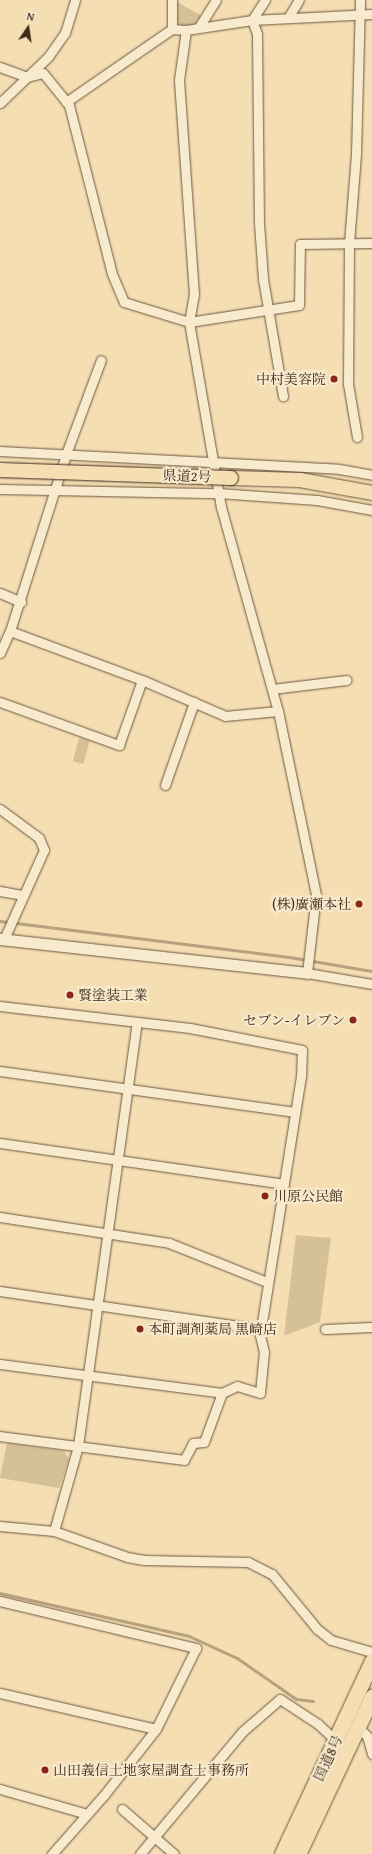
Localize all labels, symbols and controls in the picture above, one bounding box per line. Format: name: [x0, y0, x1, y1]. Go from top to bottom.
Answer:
north arrow: [8, 8, 48, 48]
text: N: [25, 8, 36, 25]
place label: 中村美容院: [256, 371, 326, 387]
marker: 中村美容院: [329, 374, 339, 384]
street label: 県道2号: [162, 467, 212, 485]
place label: (株)廣瀬本社: [272, 896, 351, 912]
marker: (株)廣瀬本社: [354, 899, 364, 909]
place label: 賢塗装工業: [78, 987, 148, 1003]
marker: 賢塗装工業: [65, 990, 75, 1000]
place label: セブン-イレブン: [242, 1012, 345, 1028]
marker: セブン-イレブン: [348, 1015, 358, 1025]
place label: 川原公民館: [273, 1188, 343, 1204]
marker: 川原公民館: [260, 1191, 270, 1201]
place label: 本町調剤薬局 黒崎店: [148, 1321, 277, 1337]
marker: 本町調剤薬局 黒崎店: [135, 1324, 145, 1334]
street label: 国道8号: [310, 1732, 346, 1784]
place label: 山田義信土地家屋調査士事務所: [53, 1762, 249, 1778]
marker: 山田義信土地家屋調査士事務所: [40, 1765, 50, 1775]

